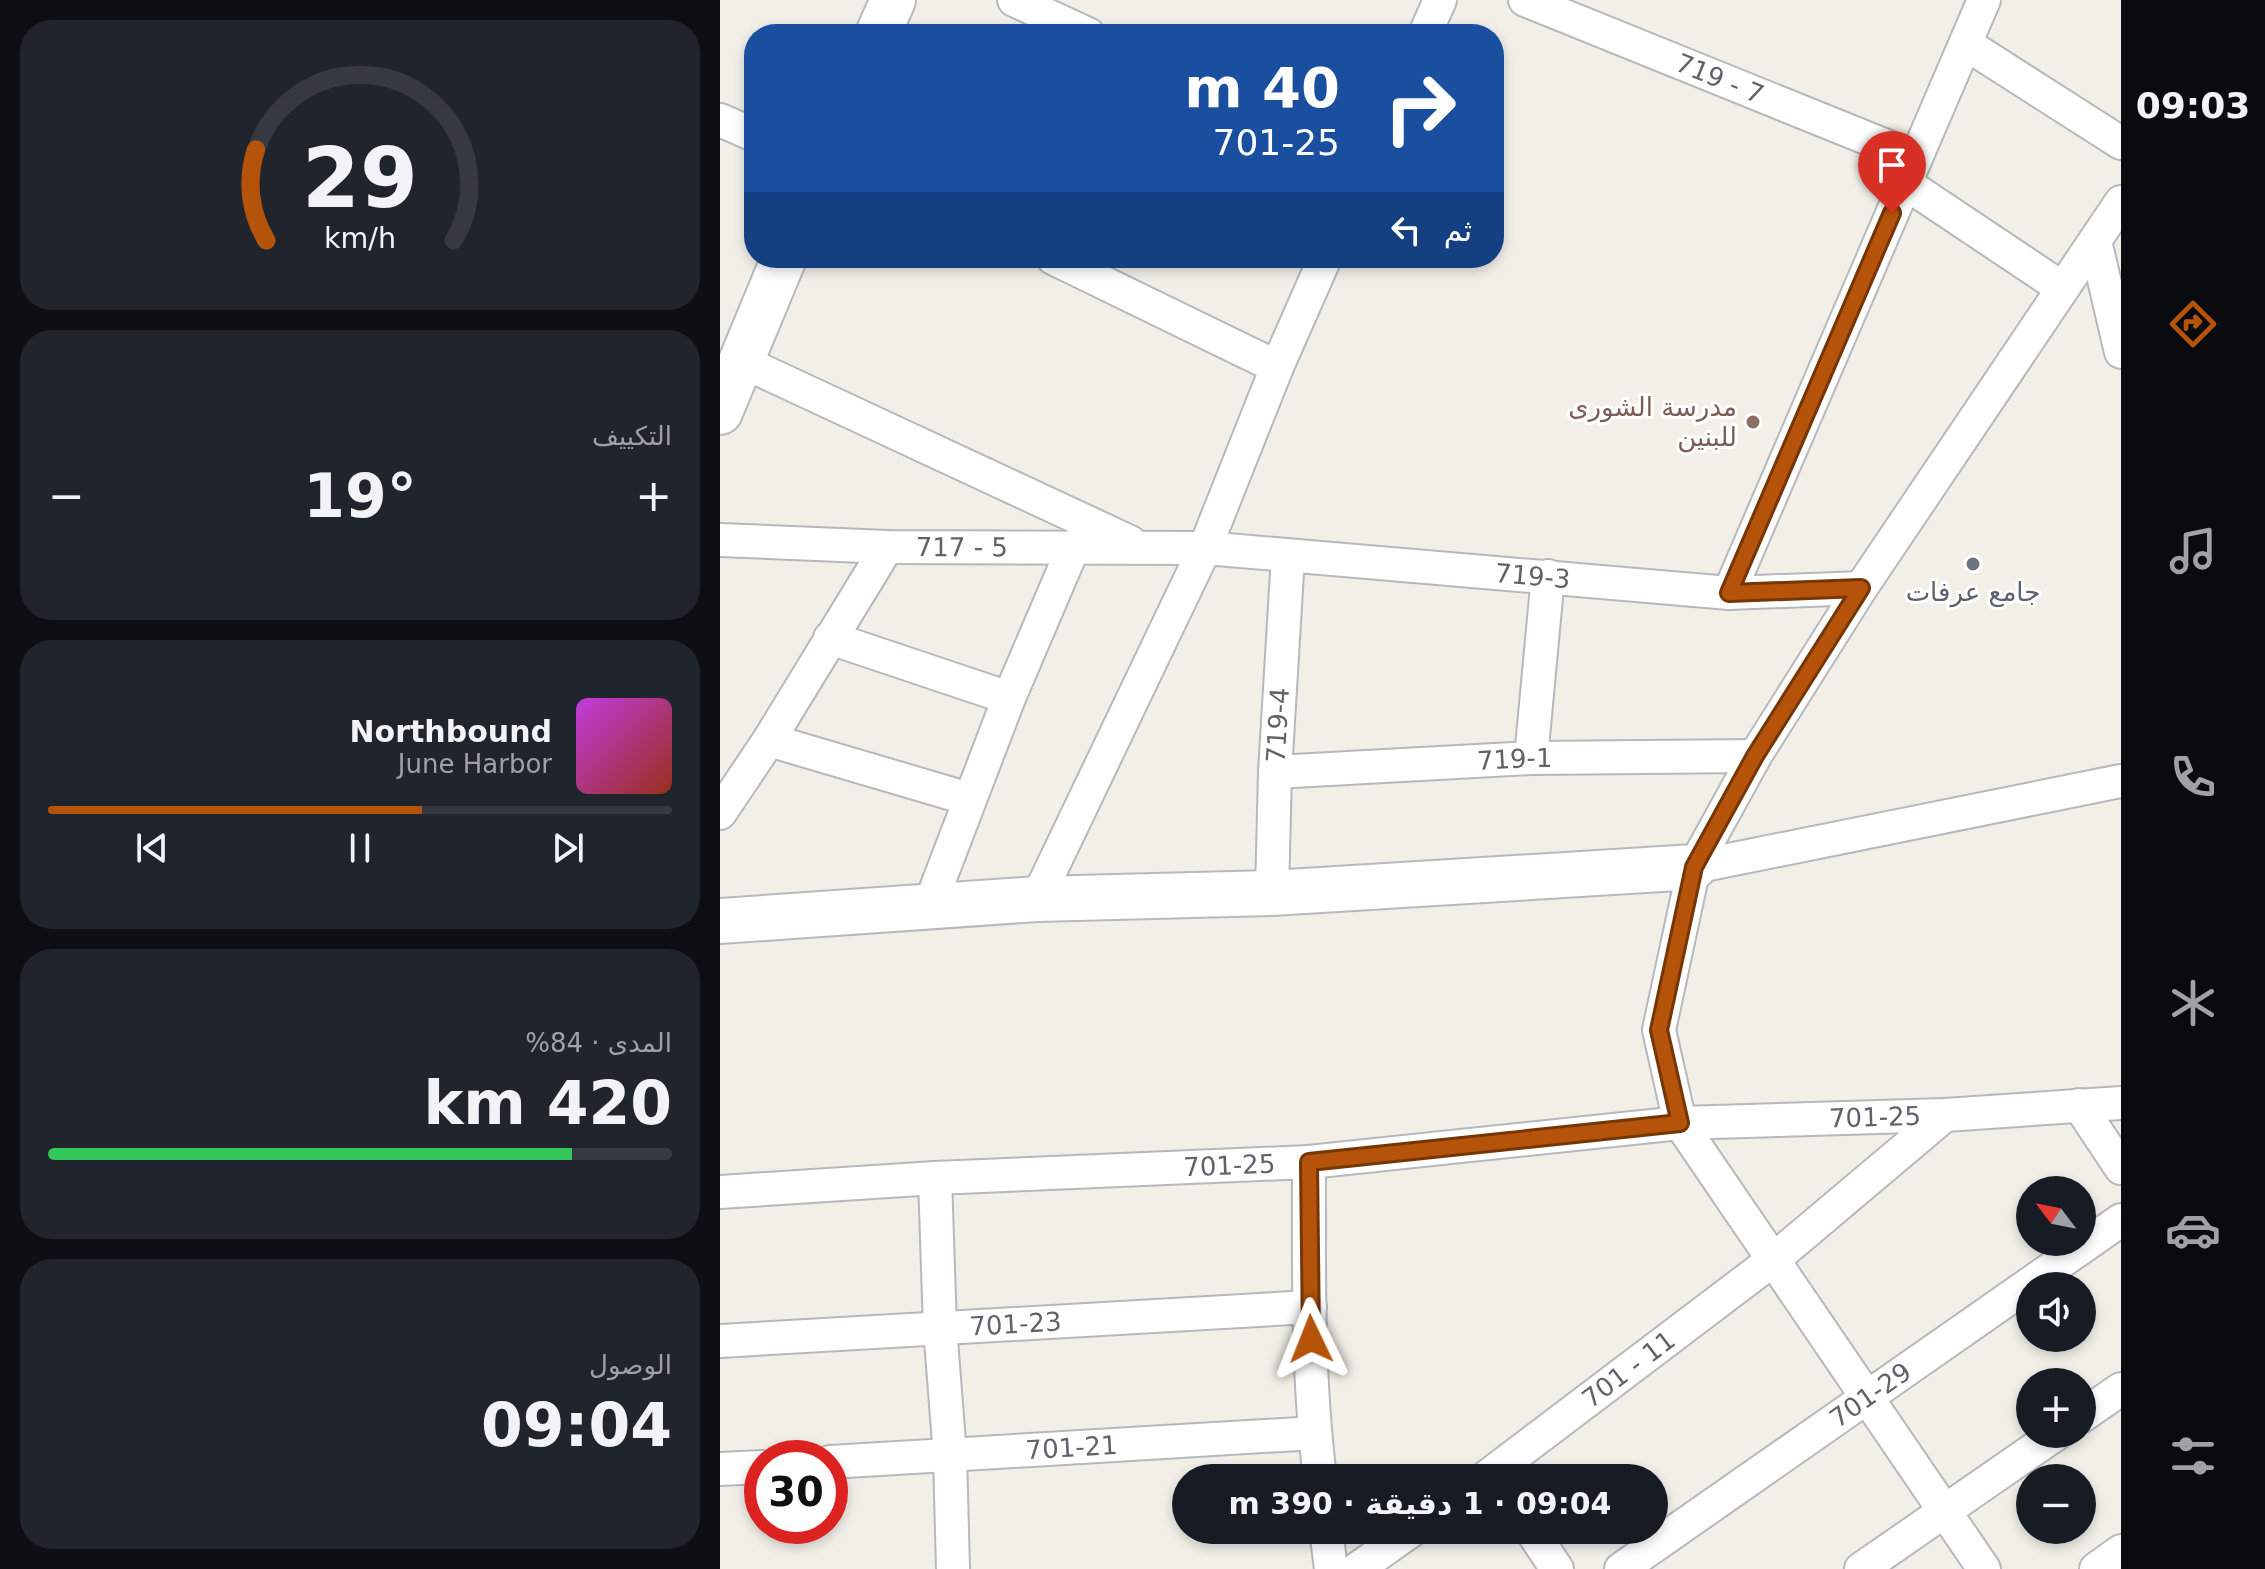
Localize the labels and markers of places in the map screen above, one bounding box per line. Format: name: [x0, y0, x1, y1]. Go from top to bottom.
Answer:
pin: [1858, 131, 1926, 213]
place label: مدرسة الشورى للبنين: [1568, 392, 1737, 453]
marker: مدرسة الشورى للبنين: [1744, 413, 1762, 431]
marker: جامع عرفات: [1964, 555, 1982, 573]
place label: جامع عرفات: [1906, 577, 2040, 608]

